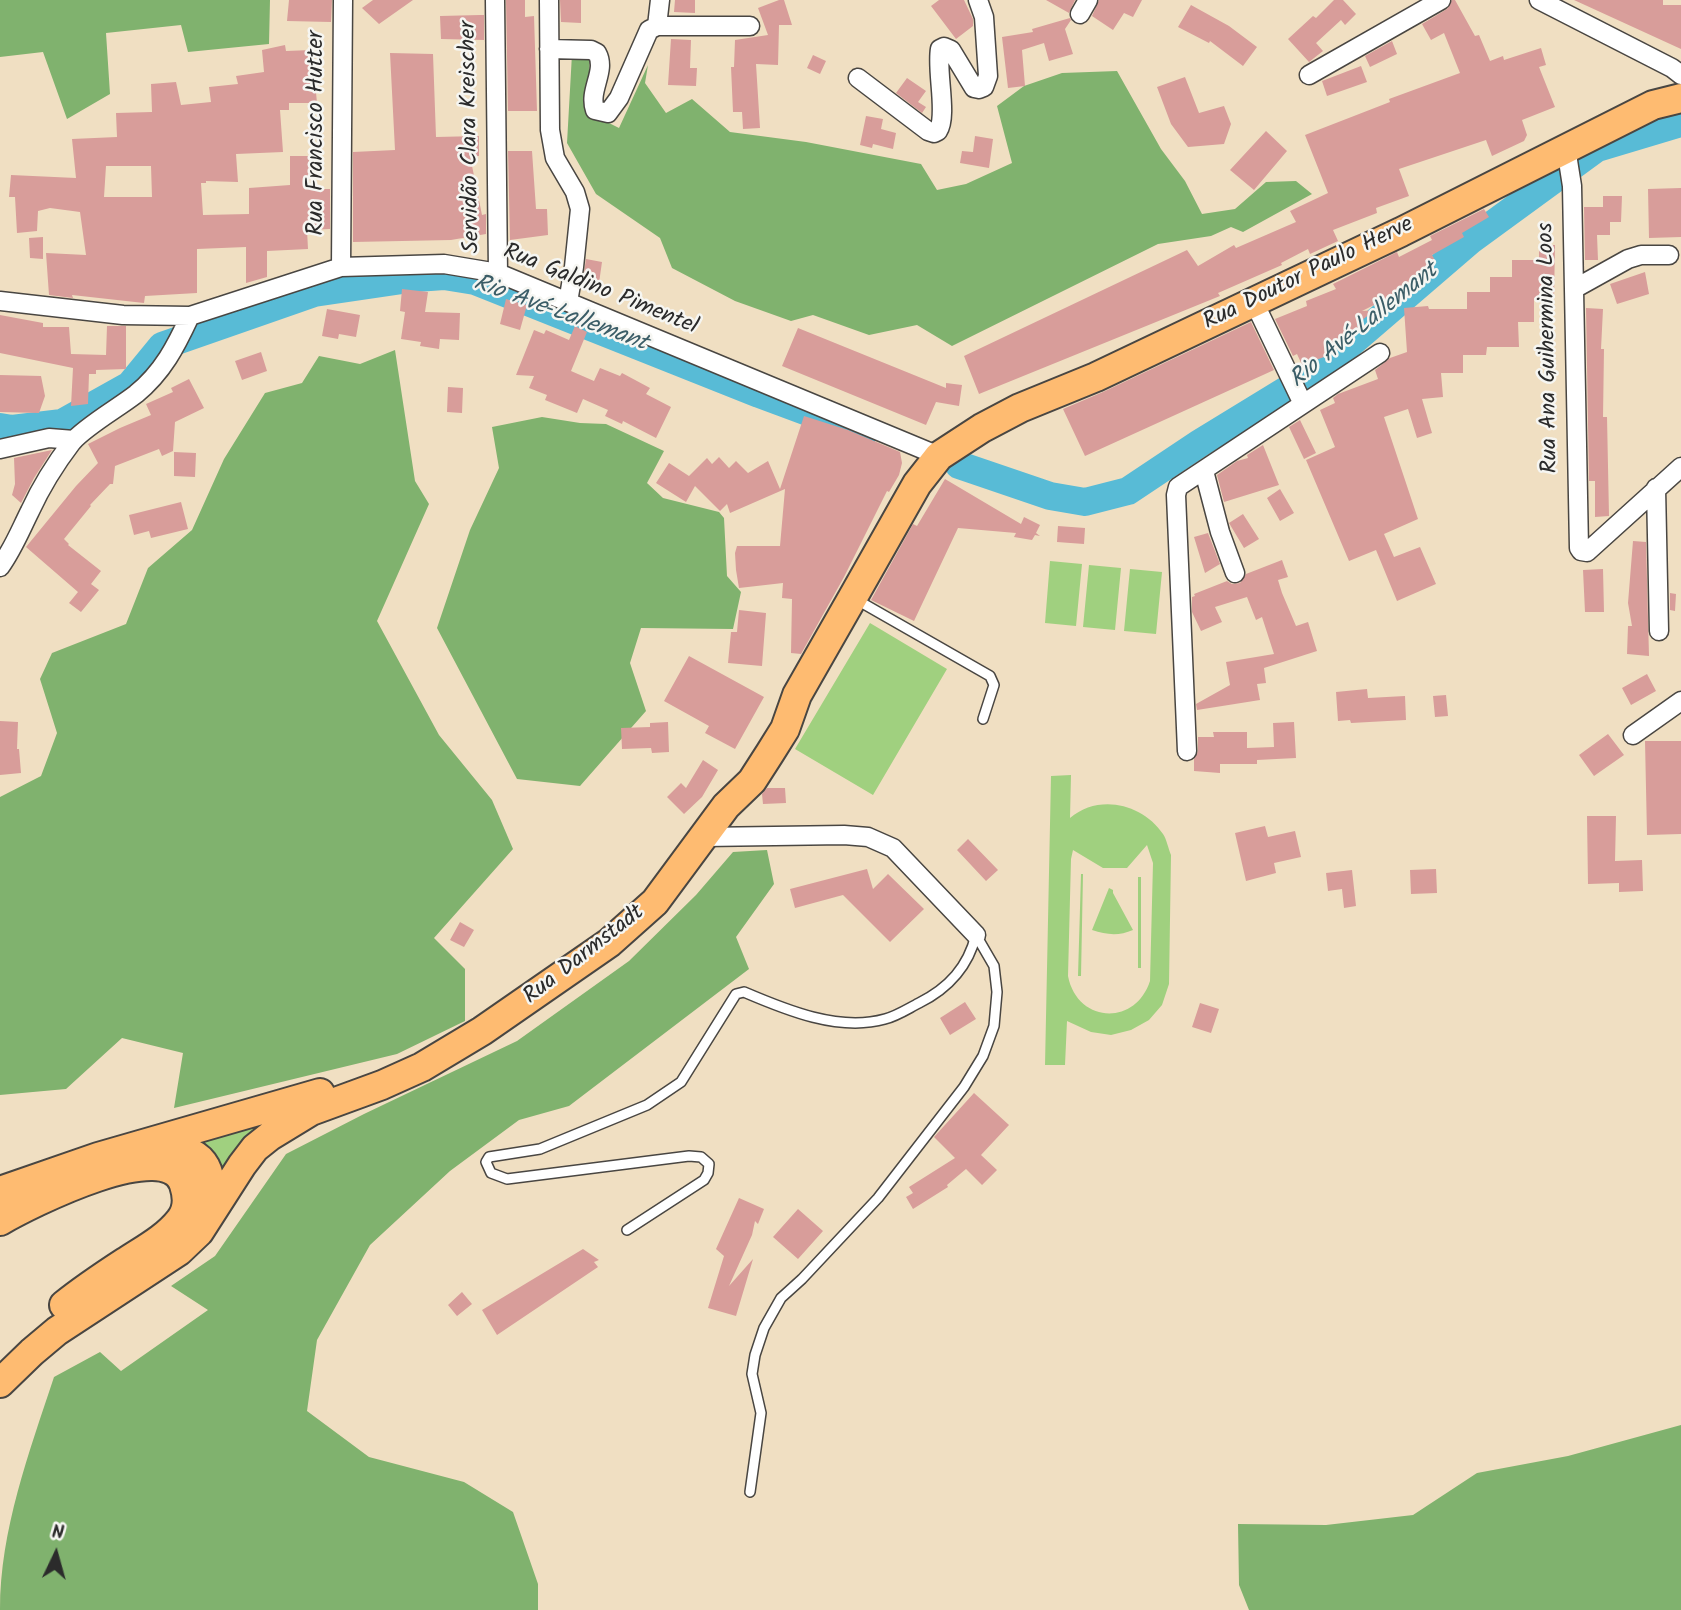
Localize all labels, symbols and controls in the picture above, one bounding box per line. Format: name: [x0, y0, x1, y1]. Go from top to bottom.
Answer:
street label: Servidão Clara Kreischer: [456, 21, 488, 253]
street label: Rua Francisco Hutter: [304, 31, 332, 235]
street label: Rua Doutor Paulo Herve: [1200, 212, 1418, 338]
street label: Rua Ana Guihermina Loos: [1534, 222, 1566, 474]
street label: Rua Galdino Pimentel: [499, 239, 701, 343]
water label: Rio Avé‐Lallemant: [1285, 258, 1445, 396]
water label: Rio Avé‐Lallemant: [469, 270, 651, 360]
street label: Rua Darmstadt: [519, 900, 651, 1012]
text: N: [51, 1518, 65, 1549]
north arrow: [21, 1519, 91, 1589]

